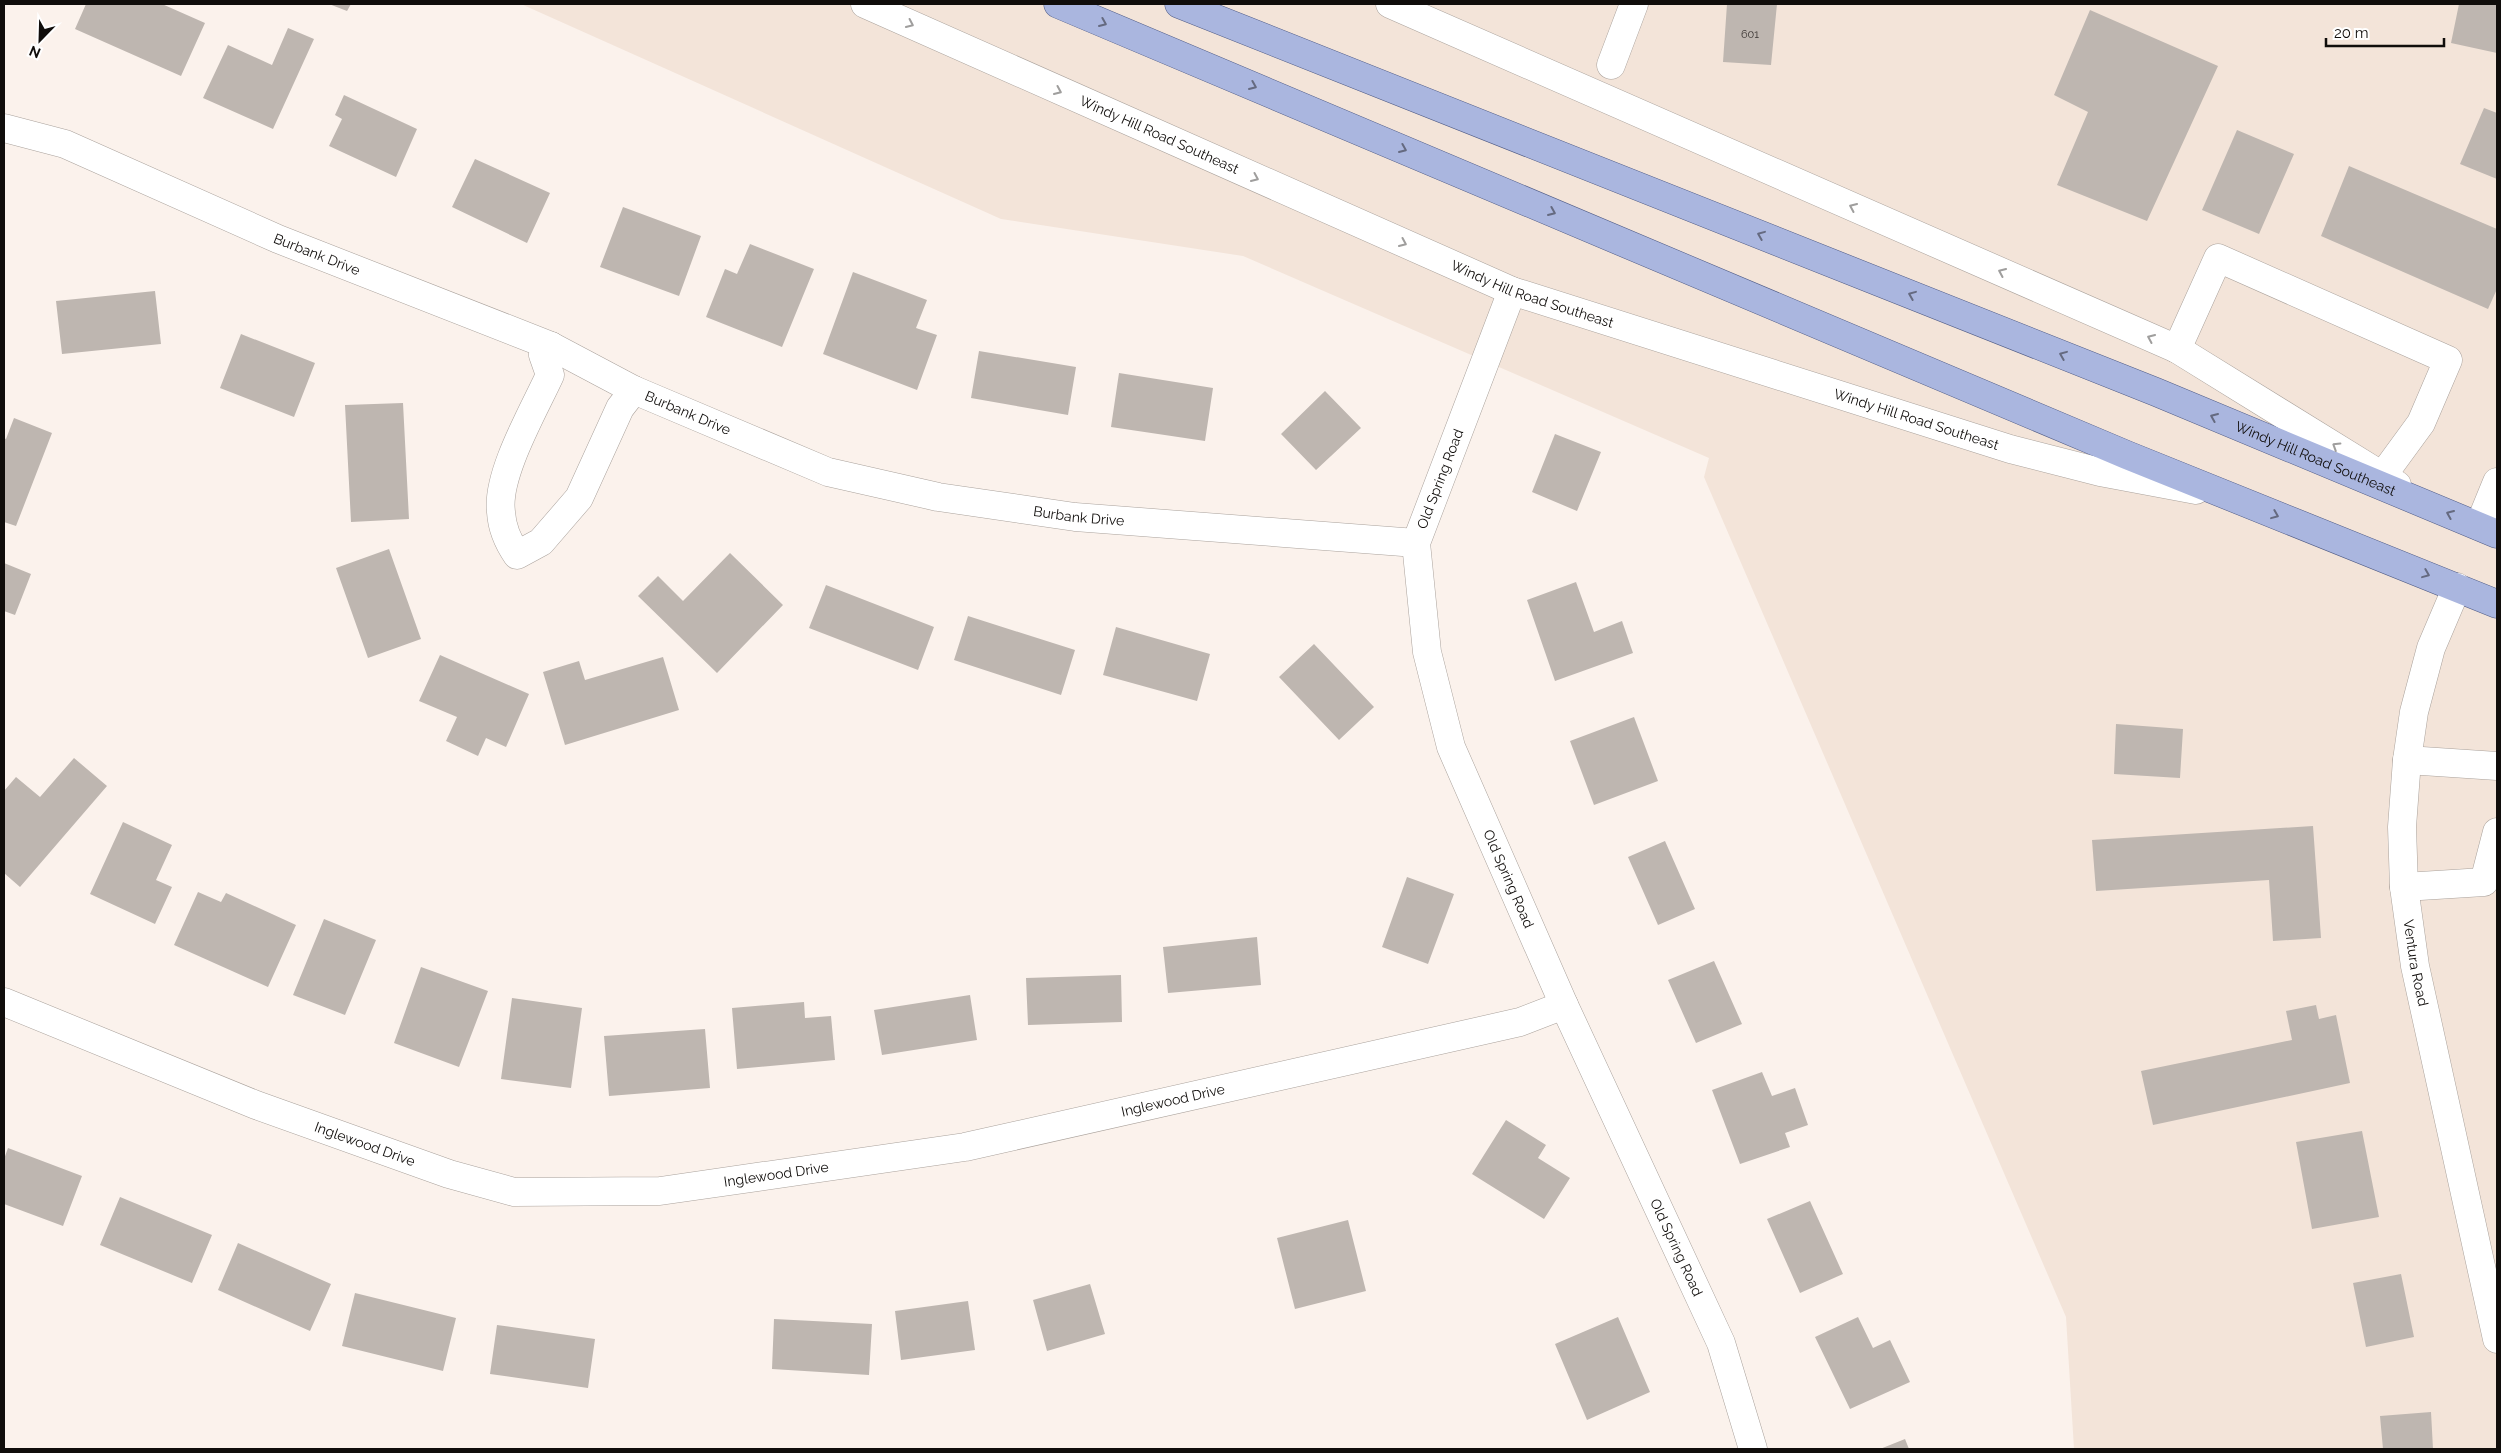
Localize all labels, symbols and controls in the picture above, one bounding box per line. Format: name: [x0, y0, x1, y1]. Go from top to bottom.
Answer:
north arrow: [15, 15, 65, 65]
scale bar: [2326, 15, 2444, 47]
one-way arrow: [1098, 16, 1107, 27]
one-way arrow: [905, 18, 914, 28]
text: 20 m: [2334, 24, 2369, 42]
house number: 601: [1741, 28, 1759, 41]
text: N: [27, 43, 43, 61]
one-way arrow: [1248, 79, 1257, 90]
one-way arrow: [1053, 84, 1062, 95]
street label: Windy Hill Road Southeast: [1077, 92, 1242, 177]
one-way arrow: [1398, 143, 1407, 153]
one-way arrow: [1250, 171, 1259, 182]
one-way arrow: [1849, 202, 1858, 213]
one-way arrow: [1547, 206, 1556, 217]
street label: Burbank Drive: [271, 230, 362, 278]
one-way arrow: [1757, 231, 1766, 241]
one-way arrow: [1398, 237, 1407, 248]
street label: Windy Hill Road Southeast: [1449, 257, 1616, 331]
one-way arrow: [1998, 268, 2007, 279]
one-way arrow: [1908, 291, 1917, 301]
one-way arrow: [2147, 333, 2156, 344]
one-way arrow: [2059, 351, 2068, 362]
street label: Windy Hill Road Southeast: [1832, 386, 2001, 453]
street label: Burbank Drive: [643, 388, 733, 438]
one-way arrow: [2210, 412, 2219, 423]
street label: Windy Hill Road Southeast: [2233, 418, 2398, 499]
street label: Old Spring Road: [1414, 427, 1466, 531]
one-way arrow: [2333, 443, 2342, 453]
street label: Burbank Drive: [1032, 503, 1125, 529]
one-way arrow: [2270, 508, 2279, 519]
one-way arrow: [2446, 510, 2455, 520]
one-way arrow: [2421, 568, 2430, 579]
street label: Old Spring Road: [1480, 827, 1537, 930]
street label: Ventura Road: [2401, 918, 2432, 1008]
street label: Inglewood Drive: [1120, 1081, 1226, 1120]
street label: Inglewood Drive: [313, 1119, 417, 1169]
street label: Inglewood Drive: [723, 1159, 830, 1190]
street label: Old Spring Road: [1647, 1196, 1706, 1299]

